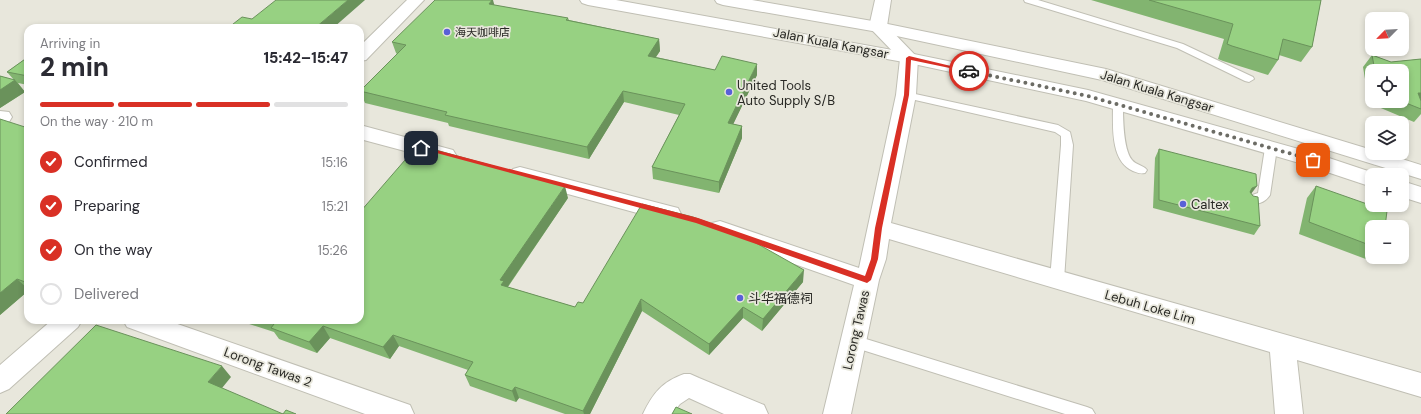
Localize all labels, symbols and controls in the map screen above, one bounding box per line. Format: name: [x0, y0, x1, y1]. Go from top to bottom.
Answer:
north arrow: [1365, 12, 1409, 56]
map controls: [1365, 12, 1409, 264]
street label: Jalan Kuala Kangsar: [772, 23, 890, 63]
place label: 海天咖啡店: [455, 25, 510, 39]
marker: 海天咖啡店: [442, 27, 452, 37]
text: Arriving in: [40, 35, 100, 52]
text: 15:42–15:47: [264, 48, 348, 68]
text: 2 min: [40, 50, 109, 84]
courier: [949, 51, 989, 91]
icon: car: [958, 60, 980, 82]
button: locate: [1365, 64, 1409, 108]
street label: Jalan Kuala Kangsar: [1098, 66, 1216, 116]
place label: United Tools Auto Supply S/B: [737, 77, 835, 109]
marker: United Tools Auto Supply S/B: [724, 87, 734, 97]
text: On the way · 210 m: [40, 113, 153, 130]
button: layers: [1365, 116, 1409, 160]
pin: [404, 131, 438, 165]
icon: home: [410, 137, 432, 159]
pin: [1296, 143, 1330, 177]
icon: bag: [1302, 149, 1324, 171]
icon: check: [40, 151, 62, 173]
text: Confirmed: [74, 152, 148, 172]
text: 15:16: [321, 154, 348, 171]
button: +: [1365, 168, 1409, 212]
icon: check: [40, 195, 62, 217]
text: Preparing: [74, 196, 140, 216]
place label: Caltex: [1191, 196, 1229, 213]
text: 15:21: [322, 198, 348, 215]
marker: Caltex: [1178, 199, 1188, 209]
button: −: [1365, 220, 1409, 264]
icon: check: [40, 239, 62, 261]
text: On the way: [74, 240, 153, 260]
text: 15:26: [318, 242, 348, 259]
text: Delivered: [74, 284, 139, 304]
street label: Lebuh Loke Lim: [1103, 286, 1197, 328]
street label: Lorong Tawas: [839, 288, 873, 372]
place label: 斗华福德祠: [748, 290, 813, 307]
marker: 斗华福德祠: [735, 293, 745, 303]
street label: Lorong Tawas 2: [222, 343, 314, 391]

